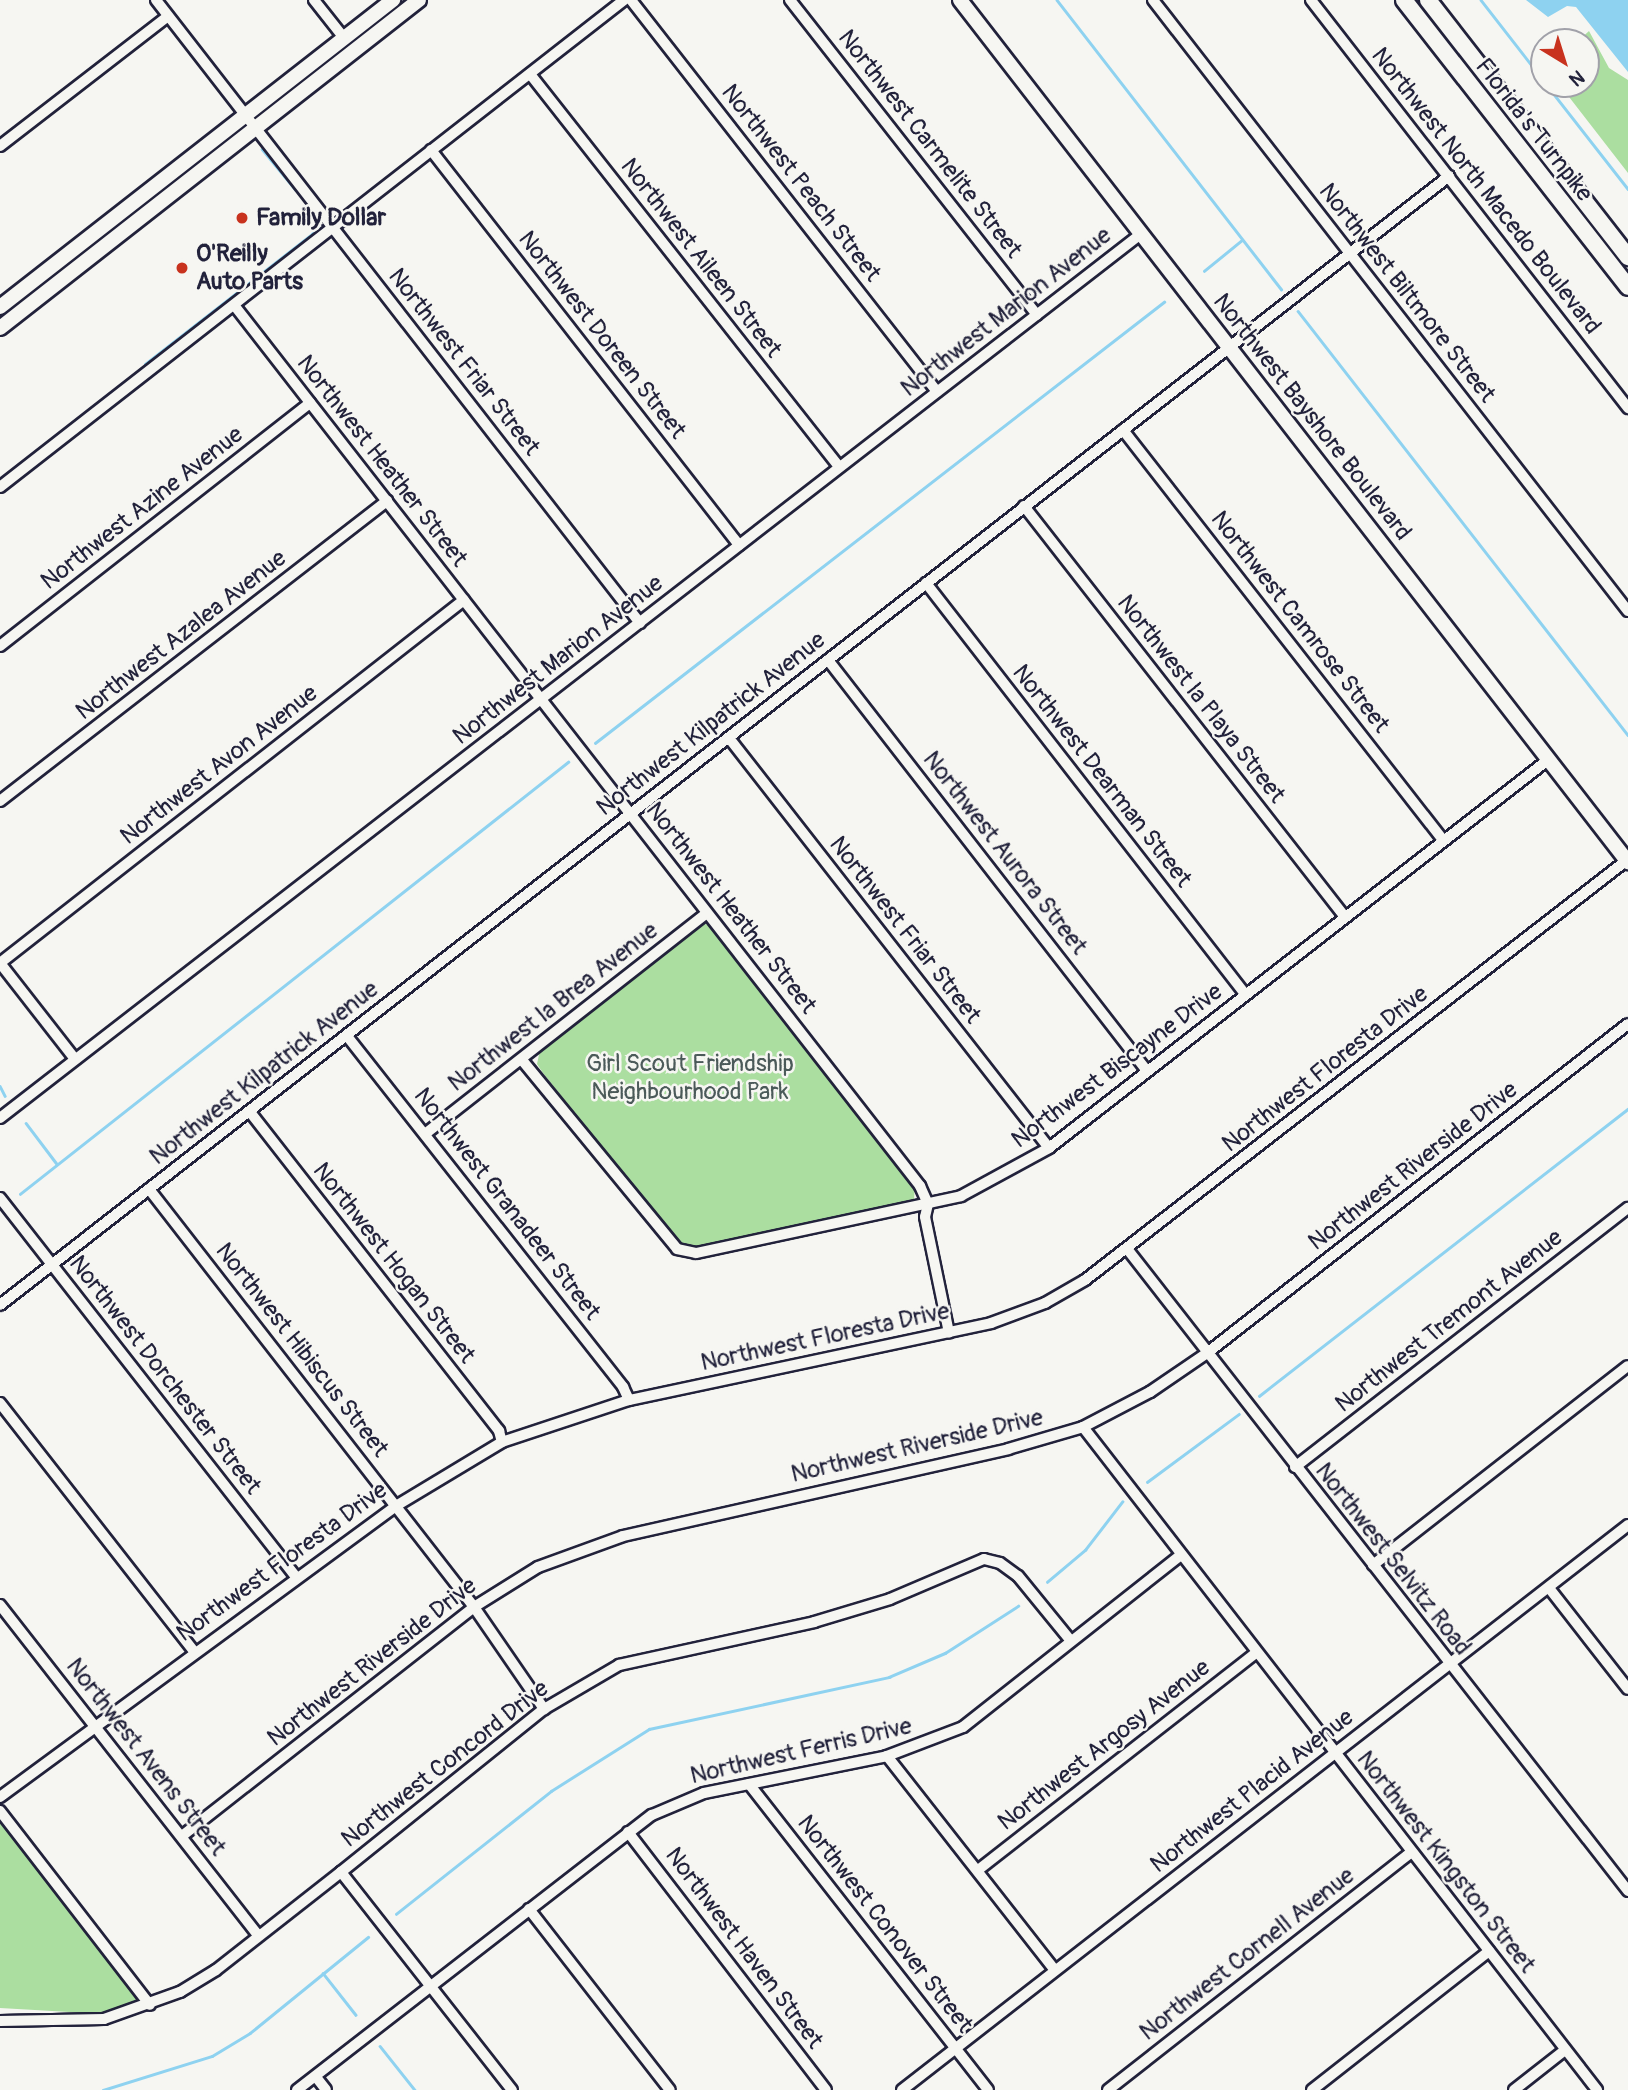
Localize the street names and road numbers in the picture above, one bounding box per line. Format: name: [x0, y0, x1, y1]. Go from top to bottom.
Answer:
street label: Northwest Carmelite Street: [832, 24, 1028, 264]
street label: Northwest North Macedo Boulevard: [1365, 42, 1607, 340]
street label: Florida's Turnpike: [1469, 53, 1599, 207]
street label: Northwest Peach Street: [715, 79, 887, 287]
street label: Northwest Aileen Street: [614, 153, 788, 363]
street label: Northwest Biltmore Street: [1313, 178, 1501, 408]
street label: Northwest Marion Avenue: [895, 221, 1117, 403]
street label: Northwest Doreen Street: [512, 226, 692, 444]
street label: Northwest Friar Street: [382, 263, 546, 461]
street label: Northwest Bayshore Boulevard: [1207, 288, 1417, 546]
street label: Northwest Heather Street: [291, 350, 473, 572]
street label: Northwest Azine Avenue: [35, 420, 249, 596]
street label: Northwest Camrose Street: [1205, 505, 1395, 739]
street label: Northwest Azalea Avenue: [70, 544, 292, 726]
street label: Northwest Marion Avenue: [447, 569, 669, 751]
street label: Northwest la Playa Street: [1111, 589, 1291, 809]
street label: Northwest Kilpatrick Avenue: [591, 626, 831, 822]
street label: Northwest Dearman Street: [1006, 659, 1198, 893]
street label: Northwest Avon Avenue: [115, 679, 323, 851]
street label: Northwest Aurora Street: [917, 746, 1093, 960]
street label: Northwest Heather Street: [640, 797, 822, 1019]
street label: Northwest Friar Street: [823, 831, 987, 1029]
street label: Northwest la Brea Avenue: [442, 916, 664, 1098]
street label: Northwest Kilpatrick Avenue: [144, 975, 384, 1171]
street label: Northwest Biscayne Drive: [1006, 977, 1228, 1155]
street label: Northwest Floresta Drive: [1216, 980, 1434, 1158]
street label: Northwest Riverside Drive: [1303, 1075, 1523, 1257]
street label: Northwest Granadeer Street: [407, 1082, 607, 1326]
street label: Northwest Hogan Street: [307, 1157, 481, 1369]
street label: Northwest Tremont Avenue: [1330, 1223, 1568, 1419]
street label: Northwest Hibiscus Street: [209, 1237, 395, 1463]
street label: Northwest Dorchester Street: [63, 1250, 267, 1500]
street label: Northwest Floresta Drive: [698, 1297, 952, 1377]
street label: Northwest Riverside Drive: [788, 1403, 1046, 1489]
street label: Northwest Selvitz Road: [1309, 1457, 1477, 1661]
street label: Northwest Floresta Drive: [171, 1476, 393, 1648]
street label: Northwest Riverside Drive: [262, 1571, 482, 1753]
street label: Northwest Avens Street: [60, 1653, 232, 1861]
street label: Northwest Argosy Avenue: [992, 1653, 1216, 1837]
street label: Northwest Concord Drive: [336, 1674, 554, 1854]
street label: Northwest Placid Avenue: [1145, 1703, 1359, 1879]
street label: Northwest Ferris Drive: [687, 1712, 915, 1790]
street label: Northwest Kingston Street: [1351, 1745, 1541, 1979]
street label: Northwest Conover Street: [791, 1809, 979, 2039]
street label: Northwest Haven Street: [659, 1842, 829, 2054]
street label: Northwest Cornell Avenue: [1134, 1861, 1360, 2047]

